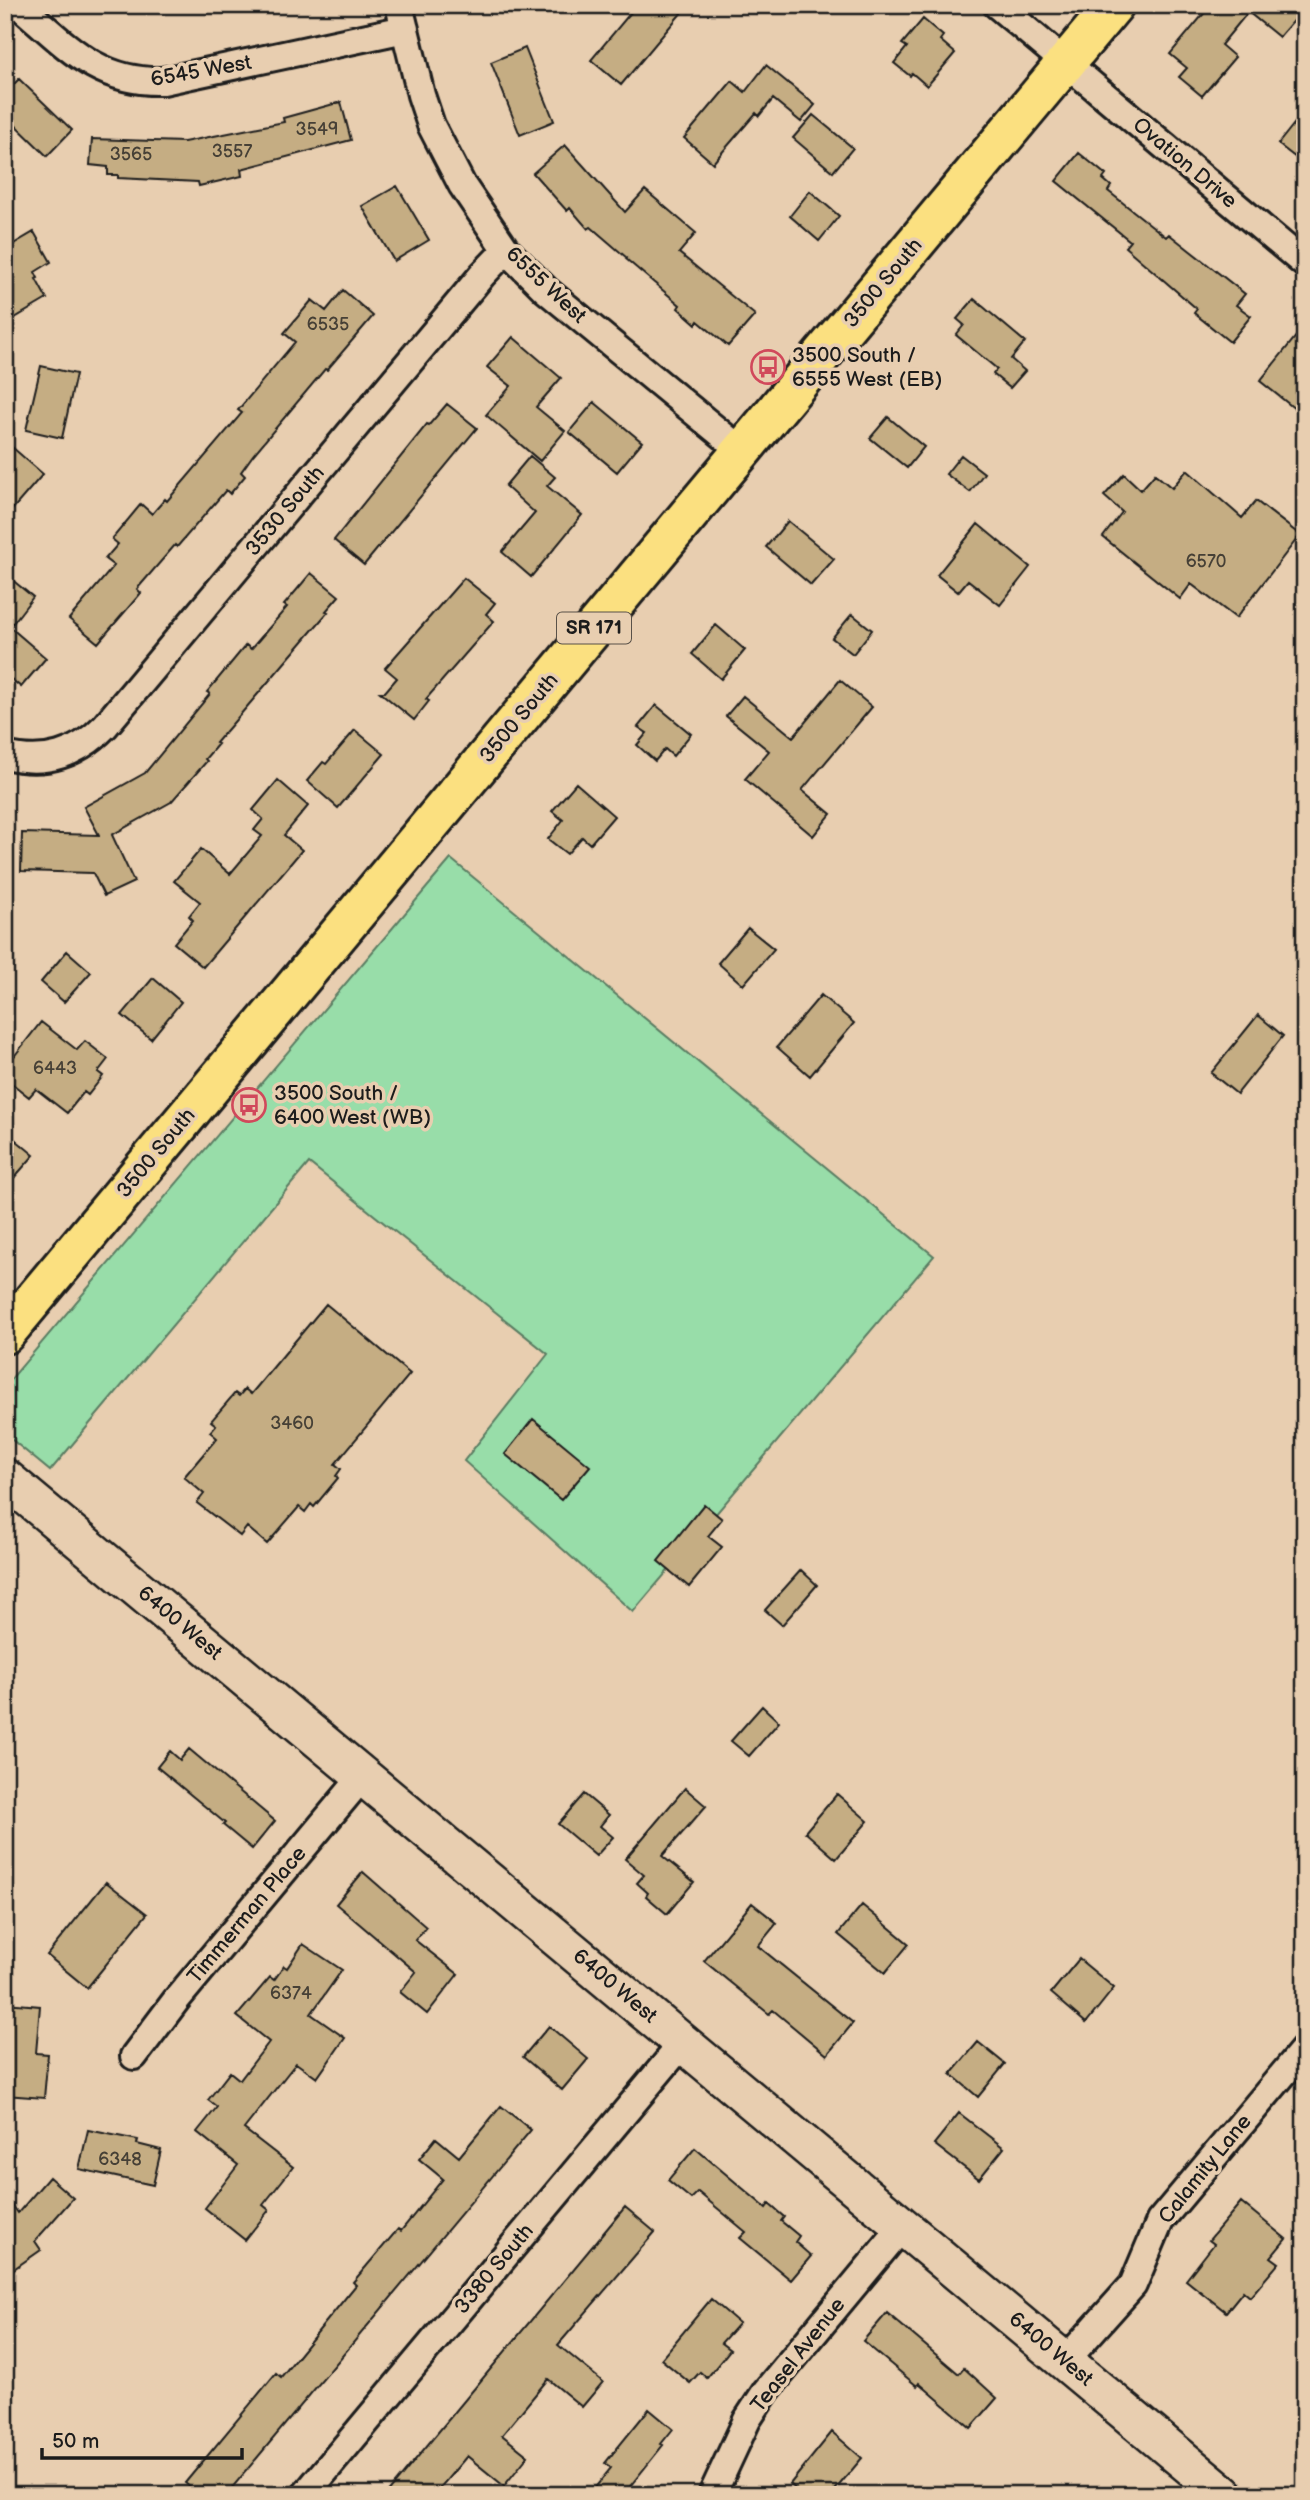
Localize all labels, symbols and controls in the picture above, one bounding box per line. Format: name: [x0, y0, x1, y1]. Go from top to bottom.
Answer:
street label: 6545 West: [149, 50, 254, 92]
street label: Ovation Drive: [1128, 112, 1242, 214]
house number: 3549: [296, 119, 338, 140]
house number: 3557: [212, 141, 252, 162]
house number: 3565: [110, 144, 152, 165]
street label: 3500 South: [838, 233, 928, 333]
street label: 6555 West: [501, 241, 592, 329]
house number: 6535: [307, 314, 349, 335]
place label: 3500 South / 6555 West (EB): [792, 343, 942, 392]
bus stop icon: 3500 South / 6555 West (EB): [749, 348, 787, 386]
street label: 3530 South: [240, 461, 330, 561]
house number: 6570: [1186, 551, 1226, 572]
road number: SR 171: [557, 612, 631, 643]
street label: 3500 South: [474, 668, 564, 768]
house number: 6443: [33, 1058, 77, 1079]
place label: 3500 South / 6400 West (WB): [274, 1081, 431, 1130]
bus stop icon: 3500 South / 6400 West (WB): [230, 1086, 268, 1124]
street label: 3500 South: [111, 1103, 201, 1203]
house number: 3460: [270, 1413, 314, 1434]
street label: 6400 West: [133, 1581, 228, 1666]
street label: Timmerman Place: [182, 1841, 312, 1989]
street label: 6400 West: [568, 1944, 663, 2029]
house number: 6374: [270, 1983, 312, 2004]
street label: Calamity Lane: [1153, 2109, 1257, 2229]
house number: 6348: [98, 2149, 142, 2170]
street label: 3380 South: [449, 2219, 539, 2319]
street label: Teasel Avenue: [746, 2293, 850, 2417]
street label: 6400 West: [1004, 2307, 1099, 2392]
scale bar: [42, 2416, 242, 2460]
text: 50 m: [52, 2429, 99, 2454]

